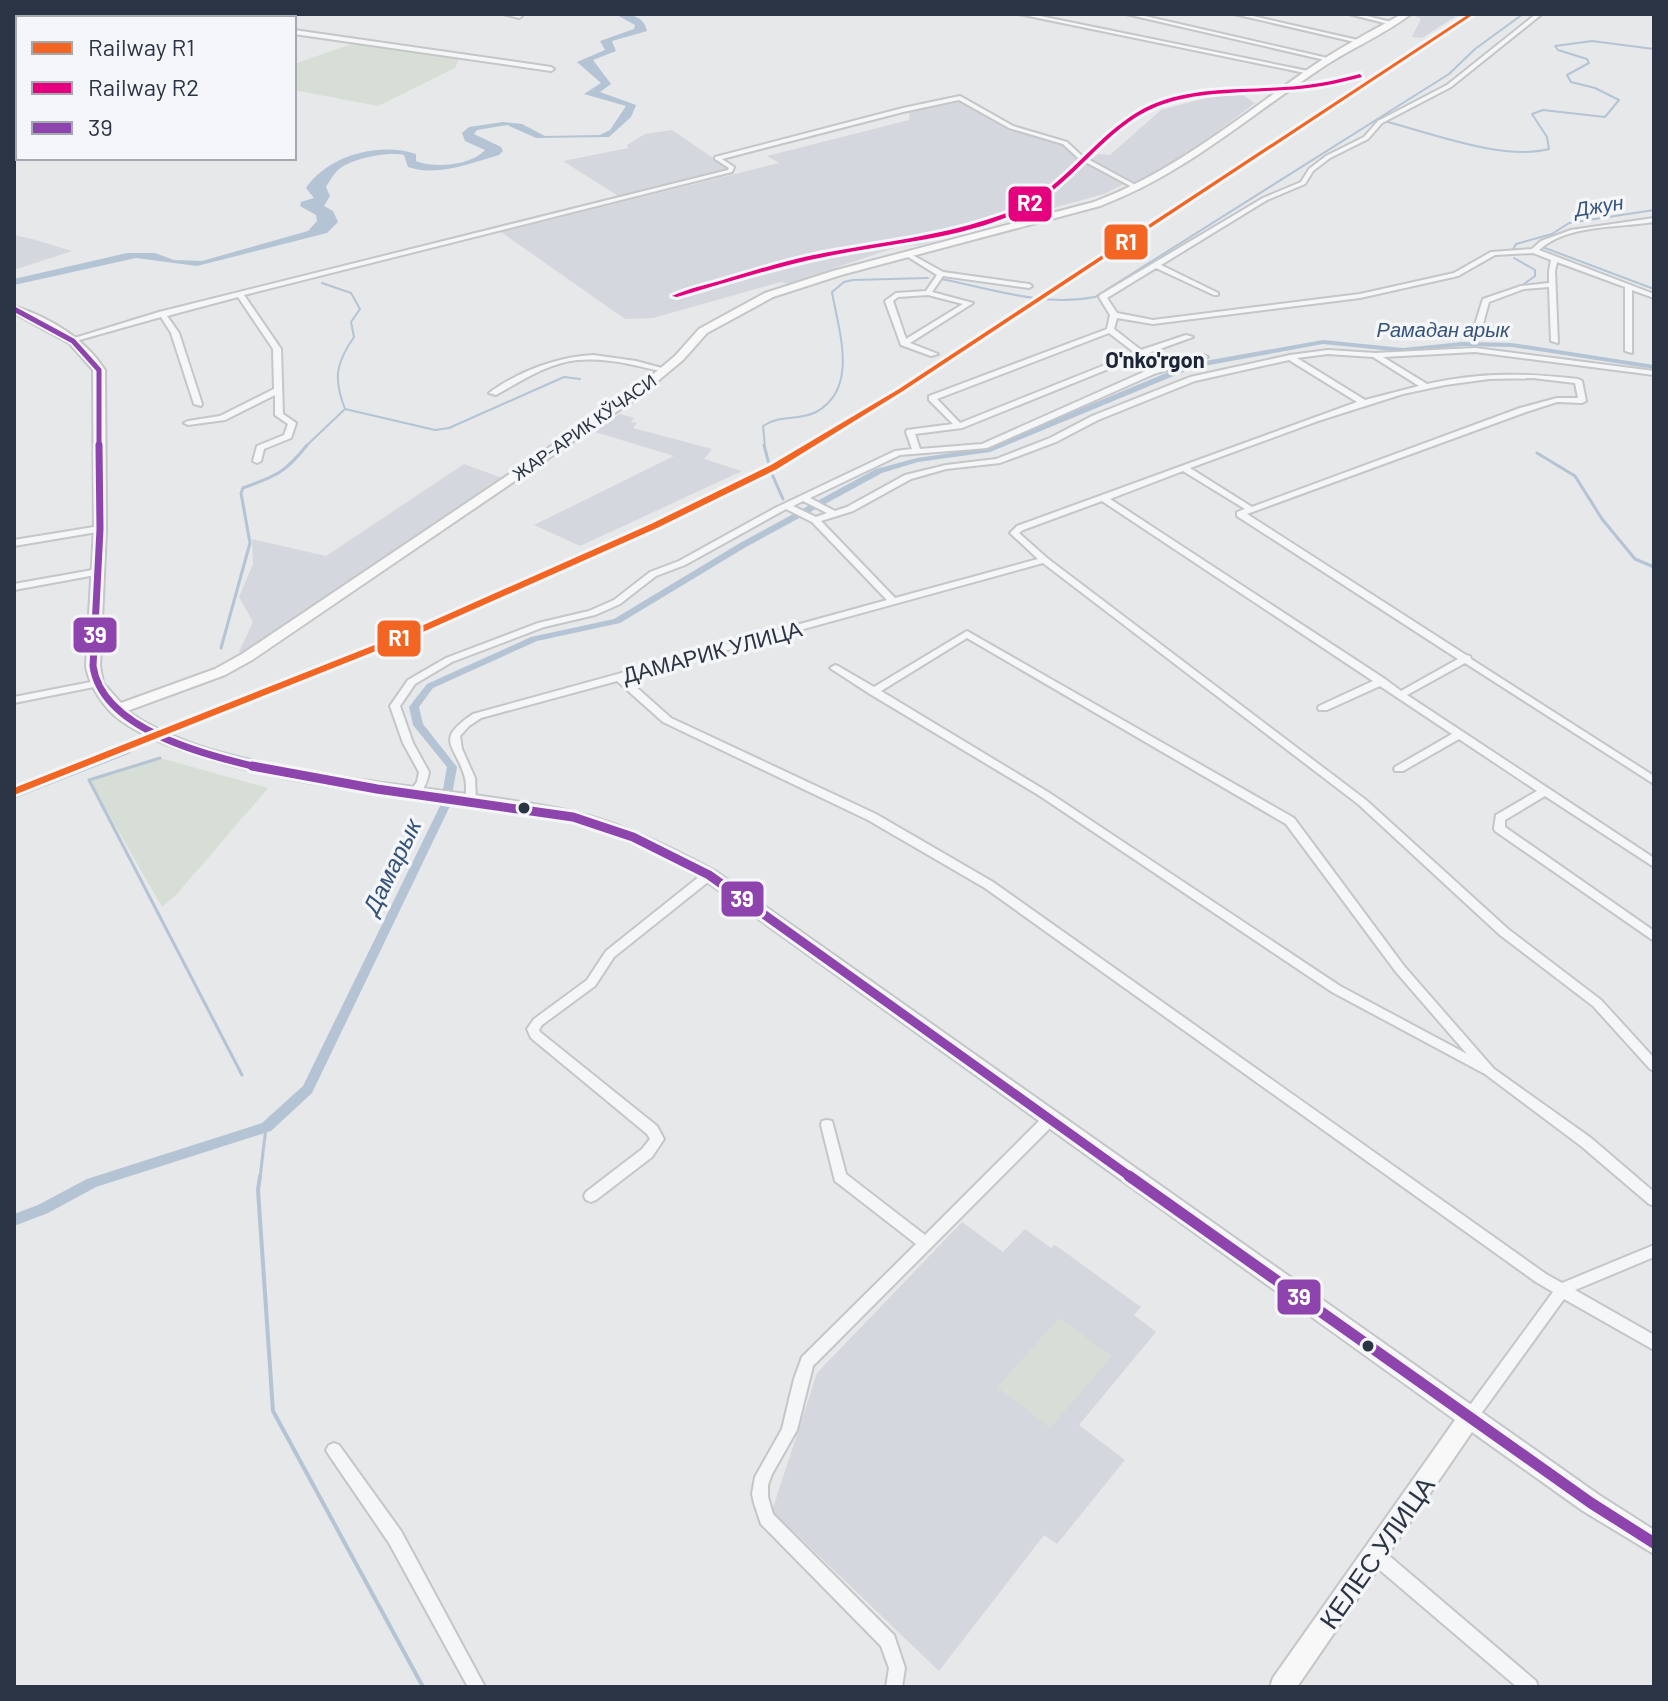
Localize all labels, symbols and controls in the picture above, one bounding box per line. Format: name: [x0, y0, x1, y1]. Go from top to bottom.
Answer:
legend: [16, 16, 296, 160]
text: Railway R1: [88, 32, 195, 61]
text: Railway R2: [88, 72, 199, 101]
text: 39: [88, 112, 113, 141]
line badge: R2: [1007, 185, 1053, 223]
text: R2: [1017, 189, 1043, 215]
water label: Джун: [1571, 189, 1625, 221]
line badge: R1: [1103, 223, 1149, 261]
text: R1: [1115, 228, 1137, 254]
water label: Рамадан арык: [1377, 317, 1511, 341]
district label: O'nko'rgon: [1105, 346, 1205, 372]
street label: ЖАР-АРИК КЎЧАСИ: [508, 369, 660, 485]
street label: ДАМАРИК УЛИЦА: [619, 614, 805, 688]
line badge: 39: [72, 616, 118, 654]
line badge: R1: [376, 619, 422, 658]
text: 39: [83, 621, 107, 647]
text: R1: [388, 624, 410, 650]
unlabelled marker: [516, 800, 532, 816]
water label: Дамарык: [354, 812, 427, 921]
line badge: 39: [720, 880, 765, 918]
text: 39: [730, 885, 754, 911]
line badge: 39: [1276, 1278, 1322, 1316]
text: 39: [1287, 1283, 1311, 1309]
unlabelled marker: [1360, 1338, 1376, 1354]
street label: КЕЛЕС УЛИЦА: [1312, 1469, 1440, 1634]

